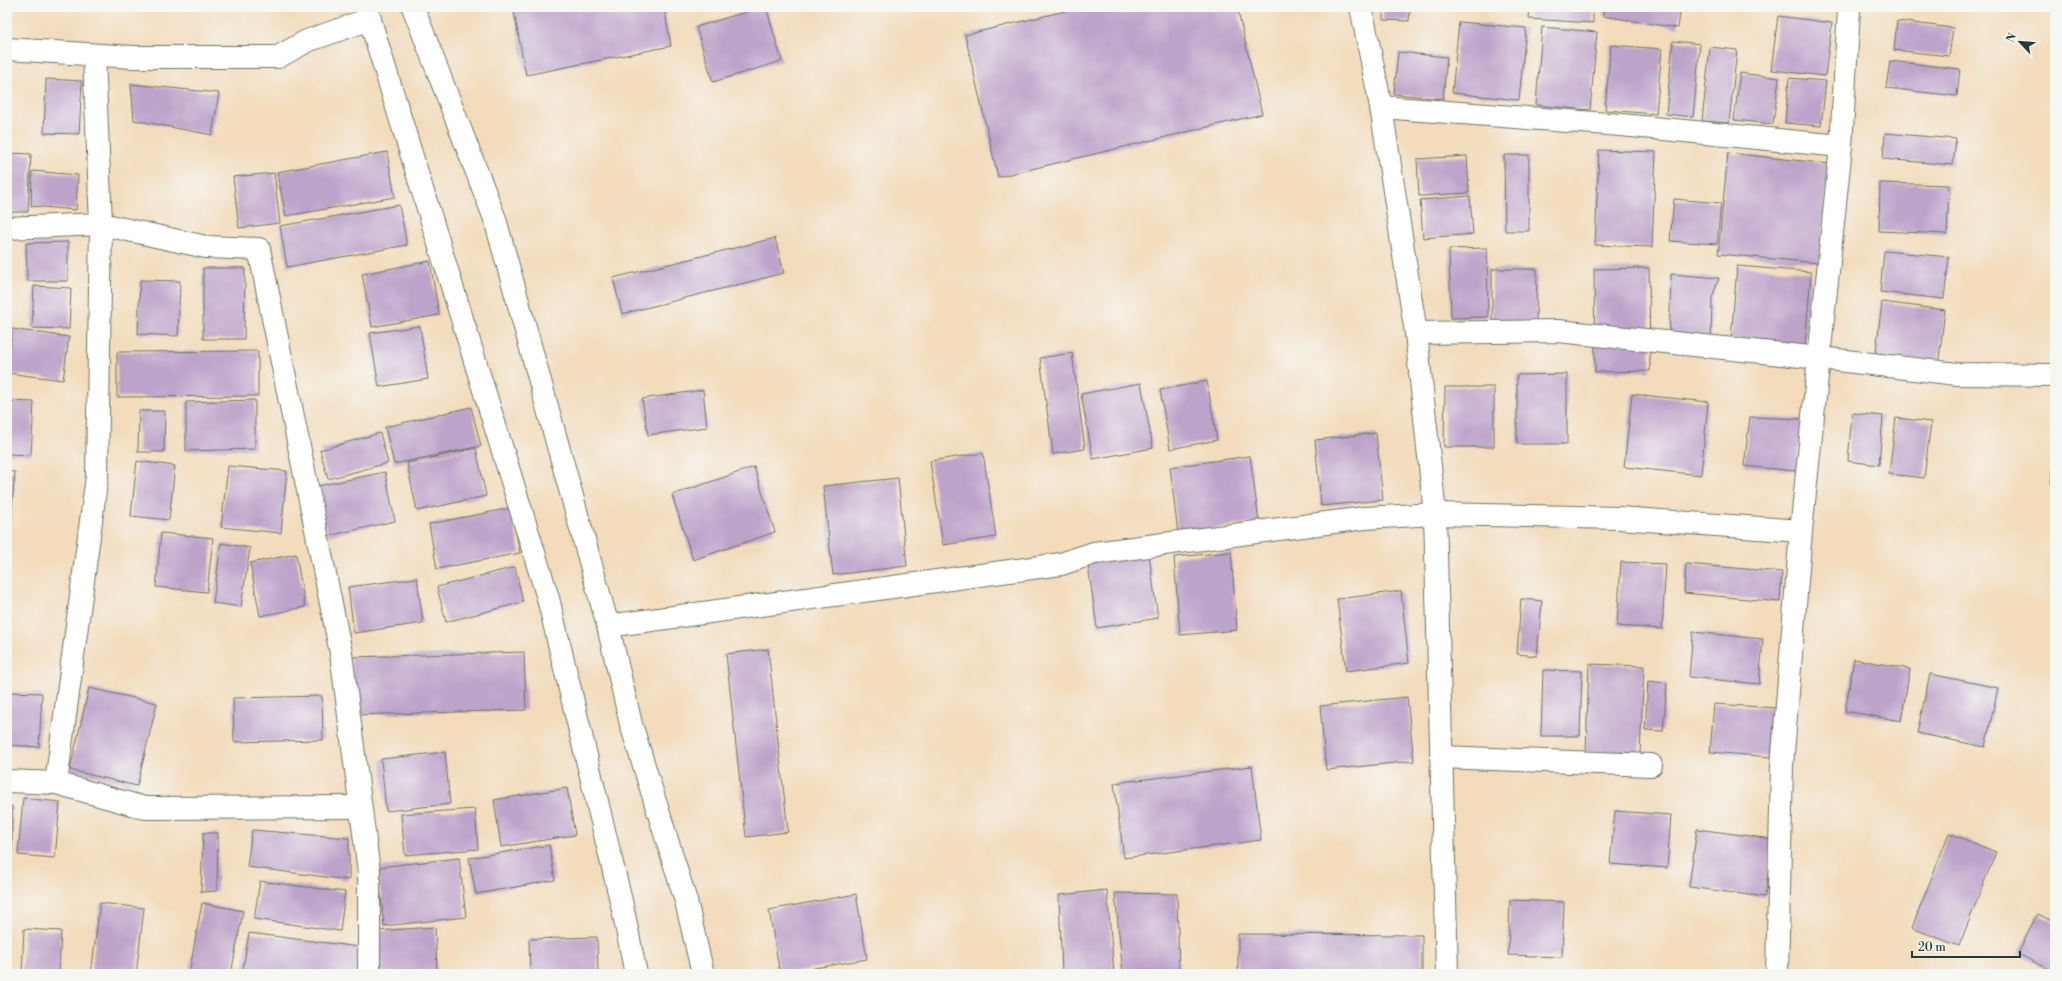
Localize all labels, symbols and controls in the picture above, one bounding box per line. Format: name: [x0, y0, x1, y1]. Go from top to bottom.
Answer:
north arrow: [2000, 22, 2040, 62]
text: N: [2004, 31, 2020, 45]
scale bar: [1912, 933, 2020, 959]
text: 20 m: [1918, 940, 1946, 955]

